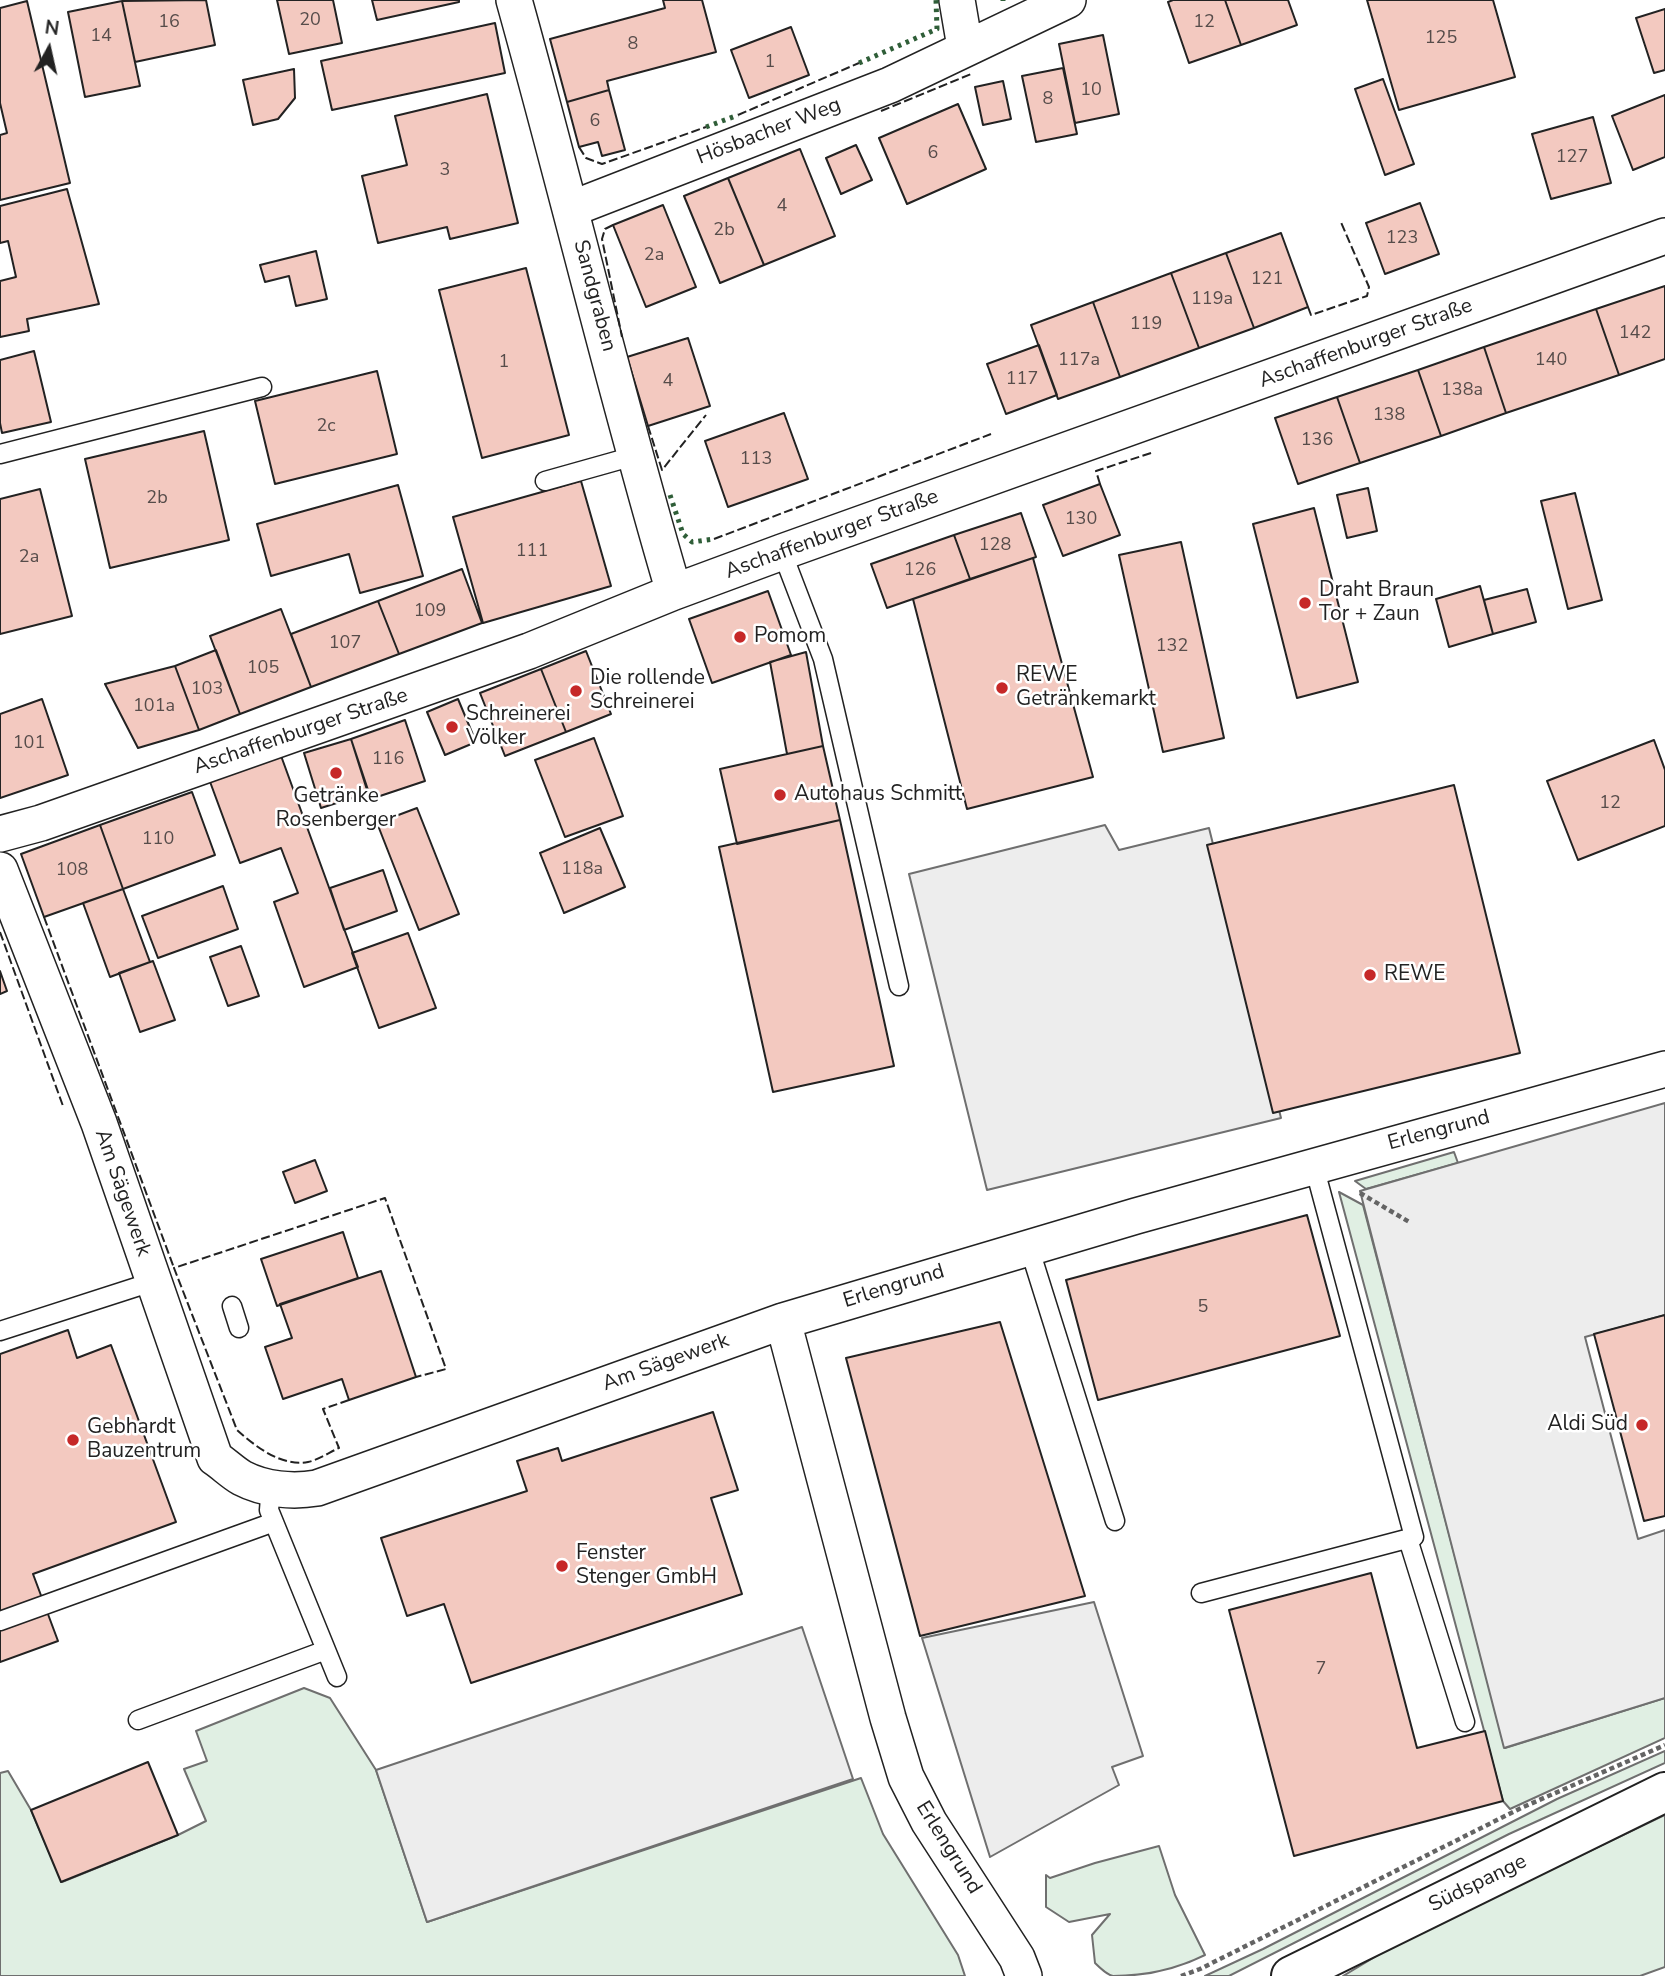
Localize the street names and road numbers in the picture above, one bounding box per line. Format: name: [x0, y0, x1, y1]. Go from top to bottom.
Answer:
street label: Hösbacher Weg: [693, 93, 845, 171]
street label: Sandgraben: [567, 237, 621, 355]
street label: Aschaffenburger Straße: [1256, 294, 1476, 394]
street label: Aschaffenburger Straße: [722, 485, 942, 585]
street label: Aschaffenburger Straße: [190, 683, 412, 781]
street label: Erlengrund: [1385, 1105, 1493, 1157]
street label: Am Sägewerk: [88, 1126, 156, 1260]
street label: Erlengrund: [840, 1260, 948, 1314]
street label: Am Sägewerk: [599, 1328, 733, 1398]
street label: Erlengrund: [910, 1797, 986, 1899]
street label: Südspange: [1425, 1849, 1531, 1919]

